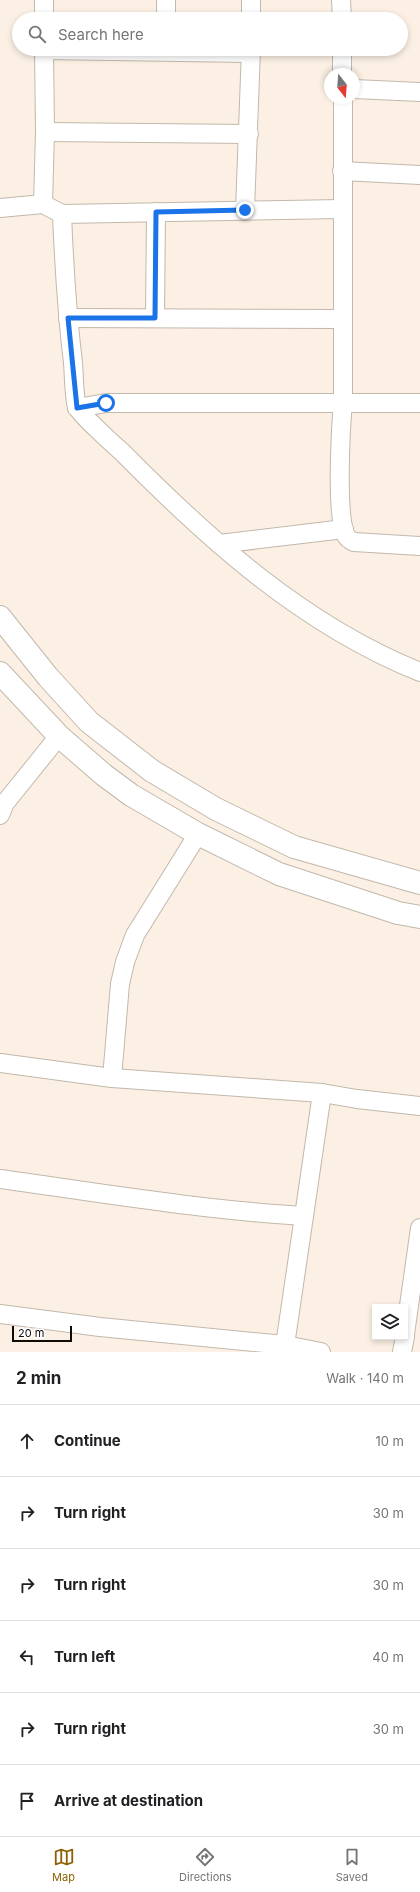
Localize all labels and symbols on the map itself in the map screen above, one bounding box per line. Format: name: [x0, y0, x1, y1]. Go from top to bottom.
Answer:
north arrow: [324, 68, 360, 104]
route end: [236, 201, 254, 219]
route start: [97, 394, 115, 412]
scale bar: [12, 1324, 72, 1343]

